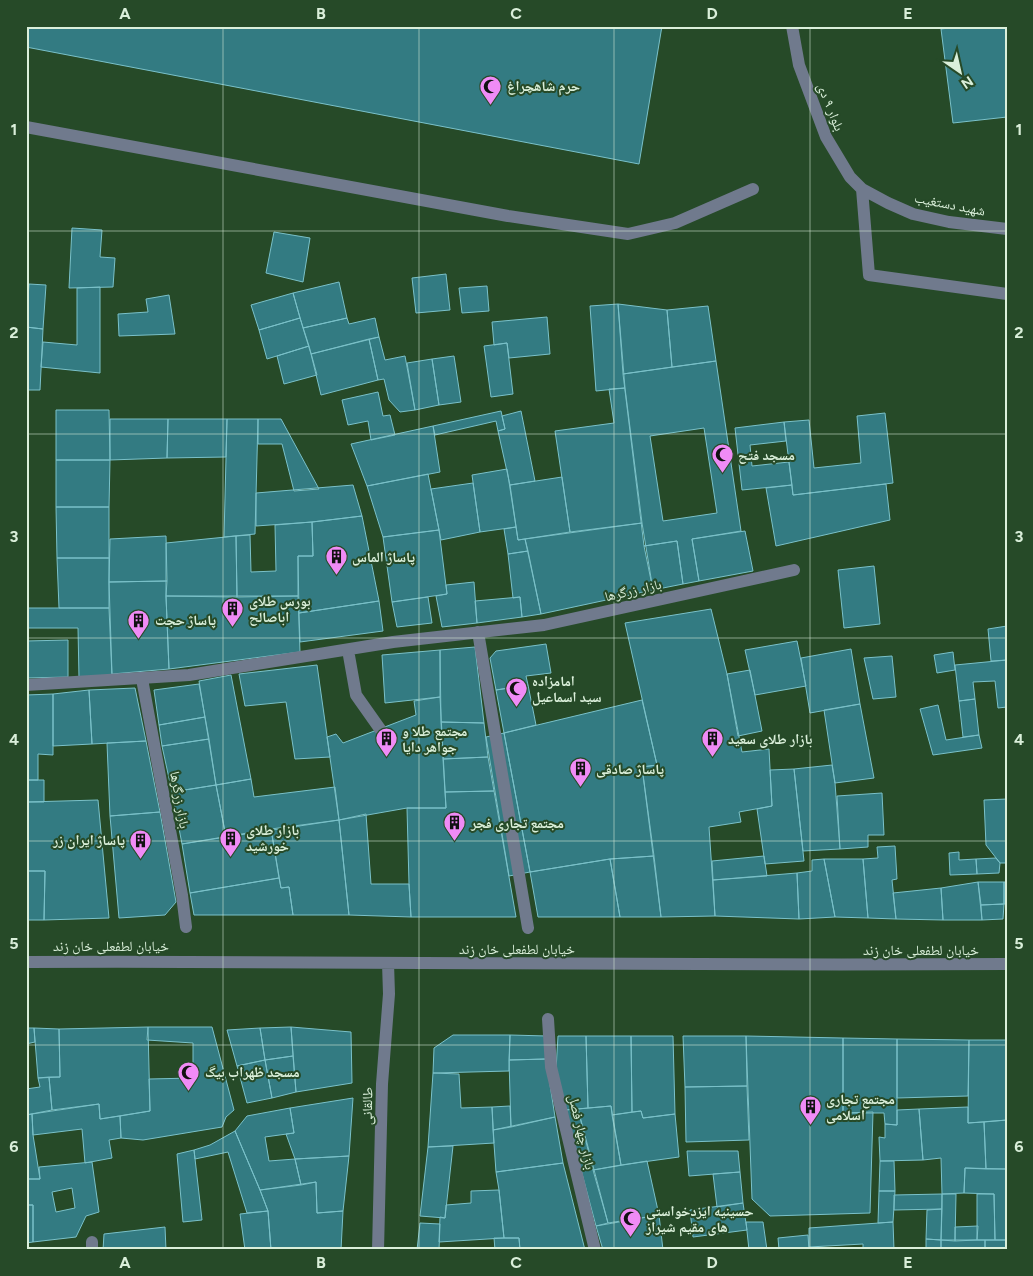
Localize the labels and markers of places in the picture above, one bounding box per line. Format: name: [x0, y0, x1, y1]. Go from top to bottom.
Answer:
mosque icon: حرم شاهچراغ: [479, 74, 503, 105]
place label: حرم شاهچراغ: [507, 78, 580, 96]
mosque icon: مسجد فتح: [710, 443, 734, 474]
place label: مسجد فتح: [738, 447, 795, 464]
building icon: پاساژ الماس: [324, 545, 348, 576]
place label: پاساژ الماس: [352, 549, 415, 566]
place label: بورس طلای اباصالح: [249, 593, 311, 626]
building icon: بورس طلای اباصالح: [221, 597, 245, 628]
building icon: پاساژ حجت: [127, 608, 151, 639]
place label: پاساژ حجت: [155, 612, 216, 629]
place label: امامزاده سید اسماعیل: [532, 673, 602, 706]
mosque icon: امامزاده سید اسماعیل: [504, 677, 528, 708]
place label: مجتمع طلا و جواهر دایا: [402, 723, 467, 756]
building icon: مجتمع طلا و جواهر دایا: [374, 727, 398, 758]
building icon: بازار طلای سعید: [700, 727, 724, 758]
place label: بازار طلای سعید: [728, 731, 813, 748]
building icon: پاساژ صادقی: [568, 757, 592, 788]
place label: پاساژ صادقی: [596, 761, 664, 778]
building icon: مجتمع تجاری فجر: [443, 811, 467, 842]
place label: مجتمع تجاری فجر: [470, 815, 564, 833]
place label: بازار طلای خورشید: [246, 822, 299, 855]
building icon: بازار طلای خورشید: [218, 826, 242, 857]
building icon: پاساژ ایران زر: [129, 828, 153, 859]
place label: پاساژ ایران زر: [52, 832, 125, 849]
mosque icon: مسجد ظهراب بیگ: [177, 1060, 201, 1091]
place label: مسجد ظهراب بیگ: [205, 1064, 300, 1081]
place label: مجتمع تجاری اسلامی: [826, 1091, 895, 1124]
building icon: مجتمع تجاری اسلامی: [798, 1095, 822, 1126]
place label: حسینیه ایزدخواستی های مقیم شیراز: [645, 1203, 754, 1237]
mosque icon: حسینیه ایزدخواستی های مقیم شیراز: [618, 1207, 642, 1238]

